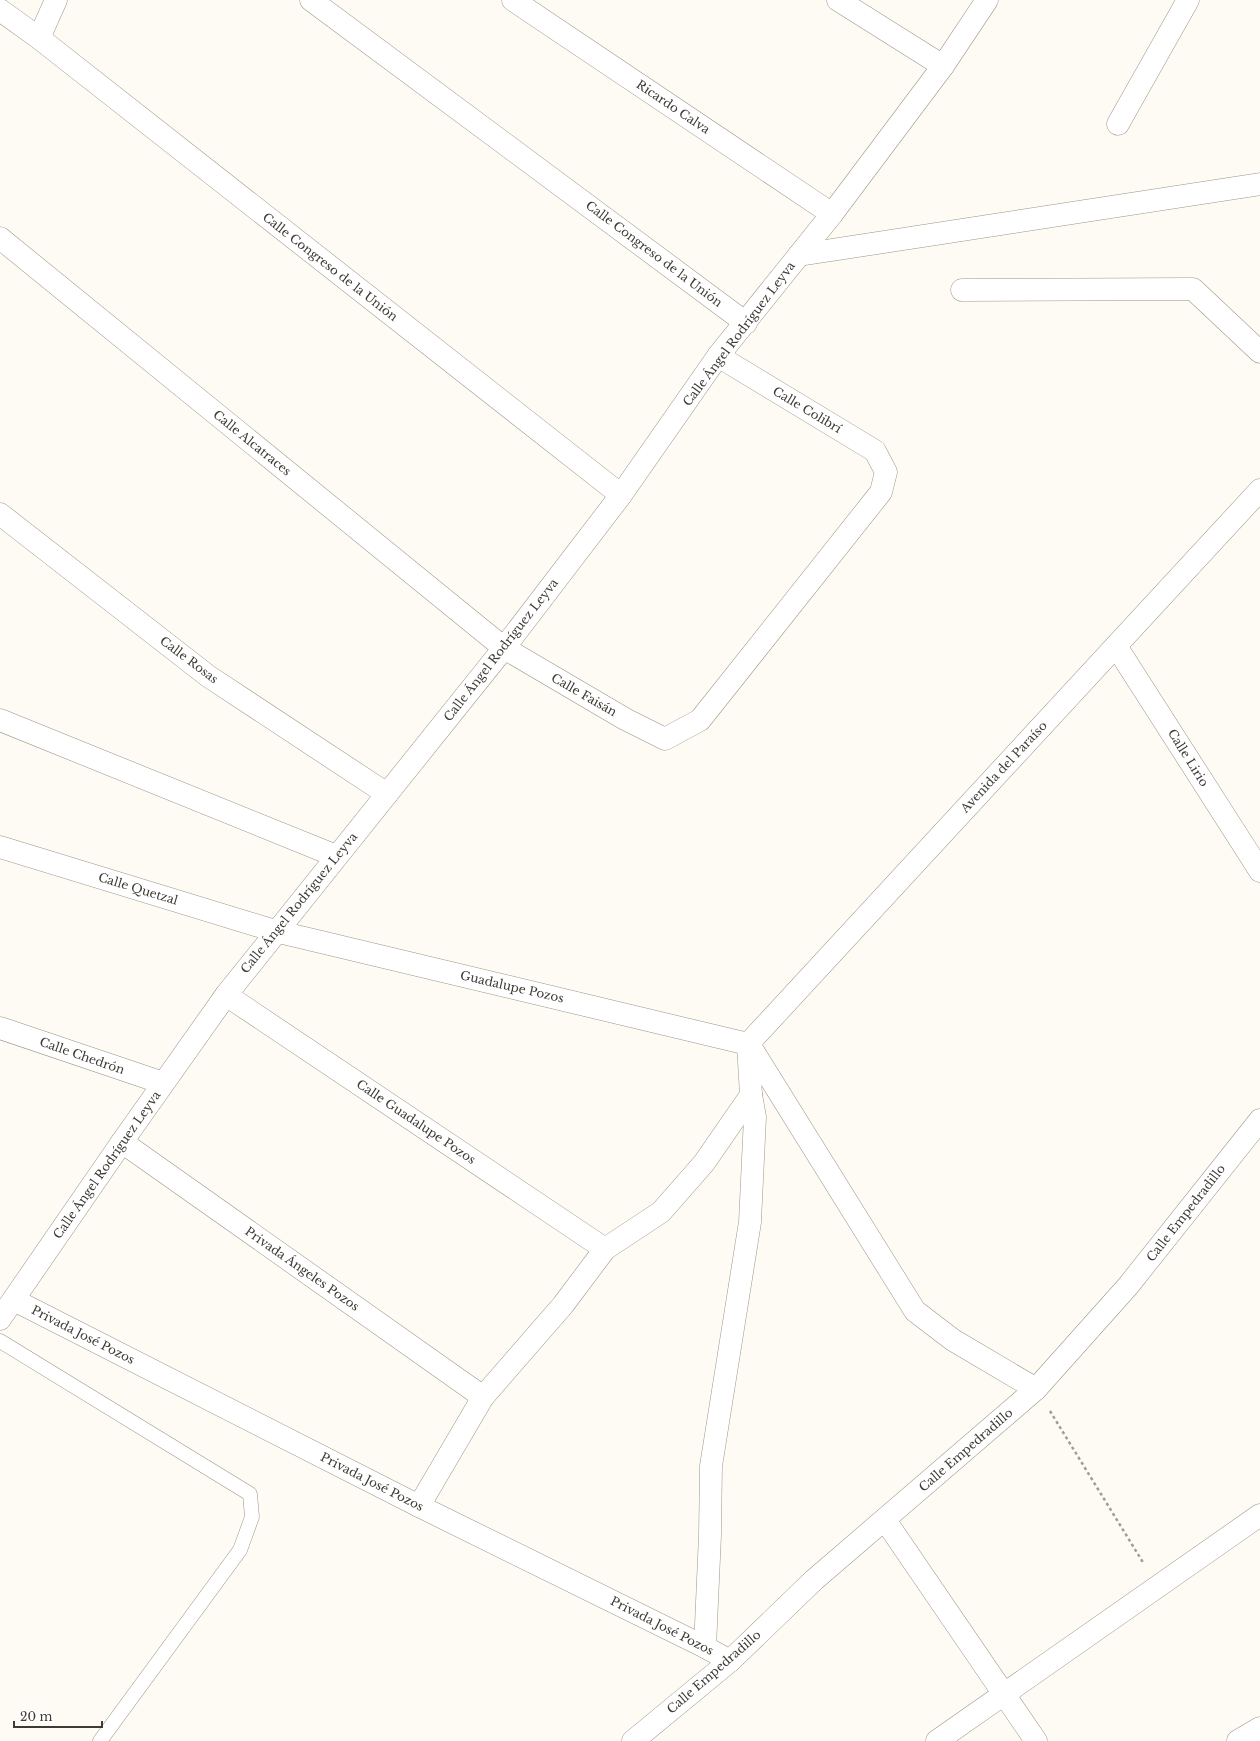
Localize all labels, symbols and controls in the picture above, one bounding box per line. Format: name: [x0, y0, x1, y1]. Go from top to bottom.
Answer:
street label: Ricardo Calva: [634, 76, 713, 137]
street label: Calle Congreso de la Unión: [583, 197, 726, 310]
street label: Calle Congreso de la Unión: [260, 209, 401, 324]
street label: Calle Ángel Rodríguez Leyva: [679, 258, 798, 409]
street label: Calle Colibrí: [770, 383, 845, 436]
street label: Calle Alcatraces: [210, 407, 294, 479]
street label: Calle Ángel Rodríguez Leyva: [439, 574, 561, 724]
street label: Calle Rosas: [157, 633, 221, 686]
street label: Calle Faisán: [549, 670, 620, 719]
street label: Avenida del Paraíso: [957, 718, 1050, 816]
street label: Calle Lirio: [1165, 726, 1212, 789]
street label: Calle Ángel Rodríguez Leyva: [236, 828, 360, 976]
street label: Calle Quetzal: [97, 869, 180, 908]
street label: Guadalupe Pozos: [459, 967, 565, 1006]
street label: Calle Chedrón: [38, 1034, 127, 1077]
street label: Calle Guadalupe Pozos: [354, 1076, 479, 1167]
street label: Calle Ángel Rodríguez Leyva: [49, 1087, 164, 1242]
street label: Calle Empedradillo: [1143, 1161, 1228, 1264]
street label: Privada Ángeles Pozos: [242, 1223, 363, 1314]
street label: Privada José Pozos: [29, 1302, 137, 1367]
street label: Calle Empedradillo: [916, 1405, 1016, 1494]
street label: Privada José Pozos: [318, 1449, 426, 1514]
street label: Privada José Pozos: [608, 1593, 716, 1658]
street label: Calle Empedradillo: [664, 1627, 764, 1716]
scale bar: [14, 1703, 102, 1729]
text: 20 m: [20, 1709, 52, 1724]

